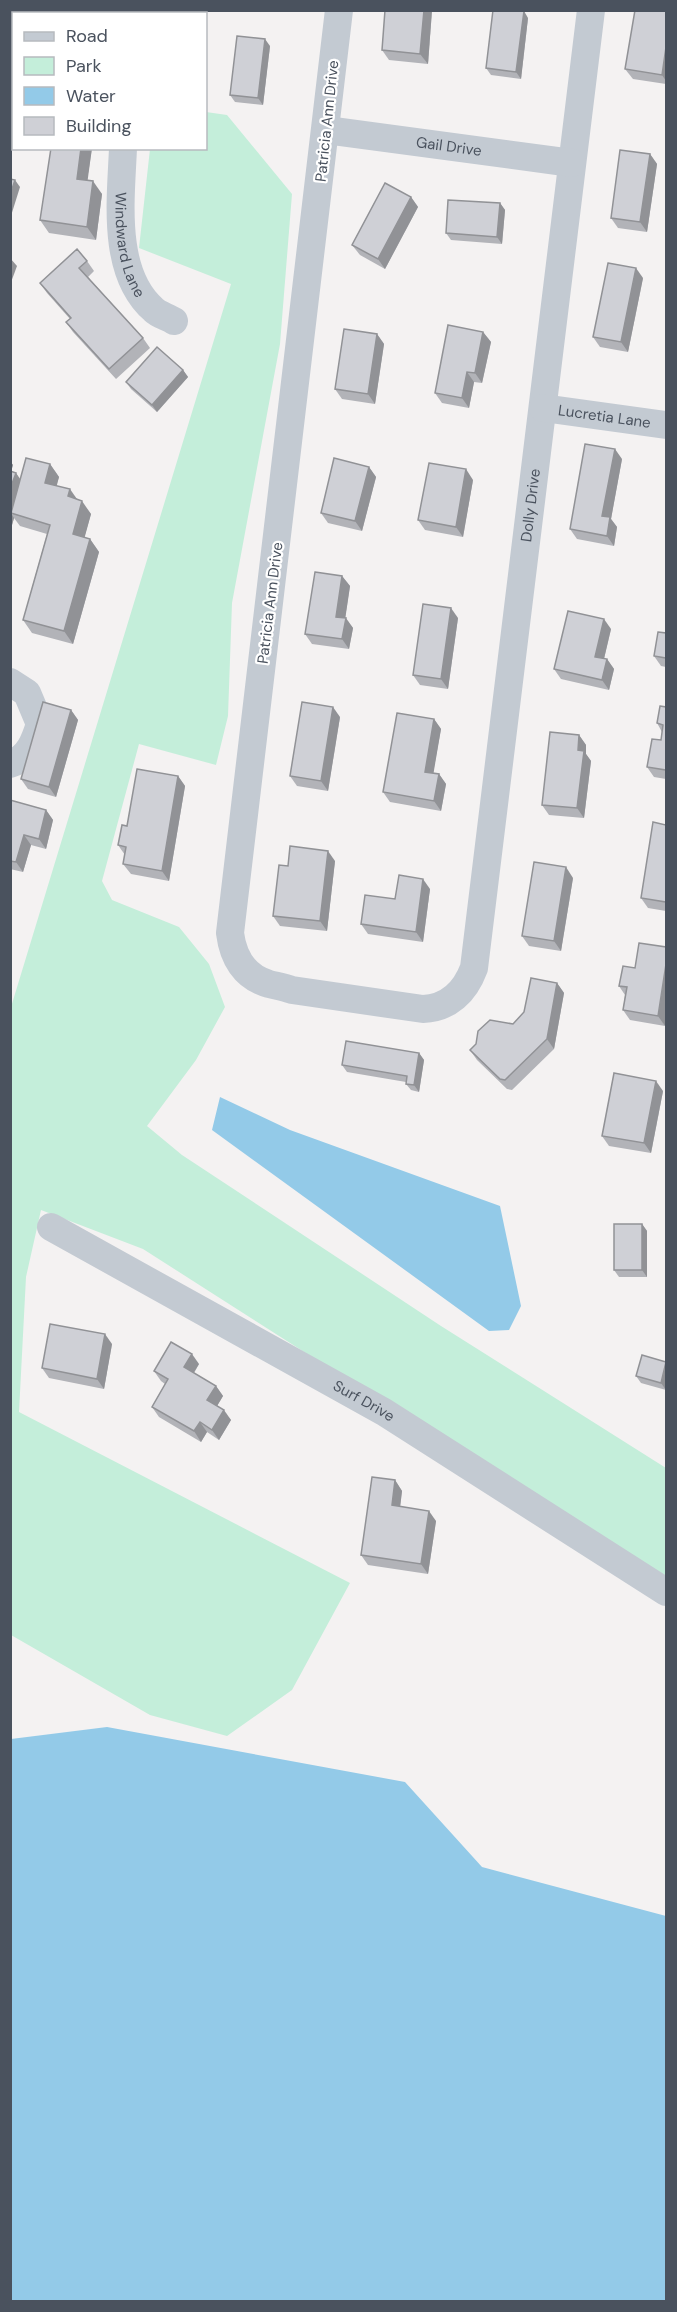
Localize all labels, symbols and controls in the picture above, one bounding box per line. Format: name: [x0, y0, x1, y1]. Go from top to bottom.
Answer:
legend: [12, 12, 207, 150]
text: Road: [66, 24, 108, 48]
text: Park: [66, 54, 102, 78]
street label: Patricia Ann Drive: [311, 59, 343, 183]
text: Water: [66, 84, 116, 108]
text: Building: [66, 114, 131, 138]
street label: Gail Drive: [415, 132, 483, 161]
street label: Windward Lane: [111, 192, 150, 301]
street label: Lucretia Lane: [557, 400, 652, 433]
street label: Dolly Drive: [516, 467, 545, 543]
street label: Patricia Ann Drive: [253, 541, 287, 665]
street label: Surf Drive: [330, 1376, 399, 1426]

